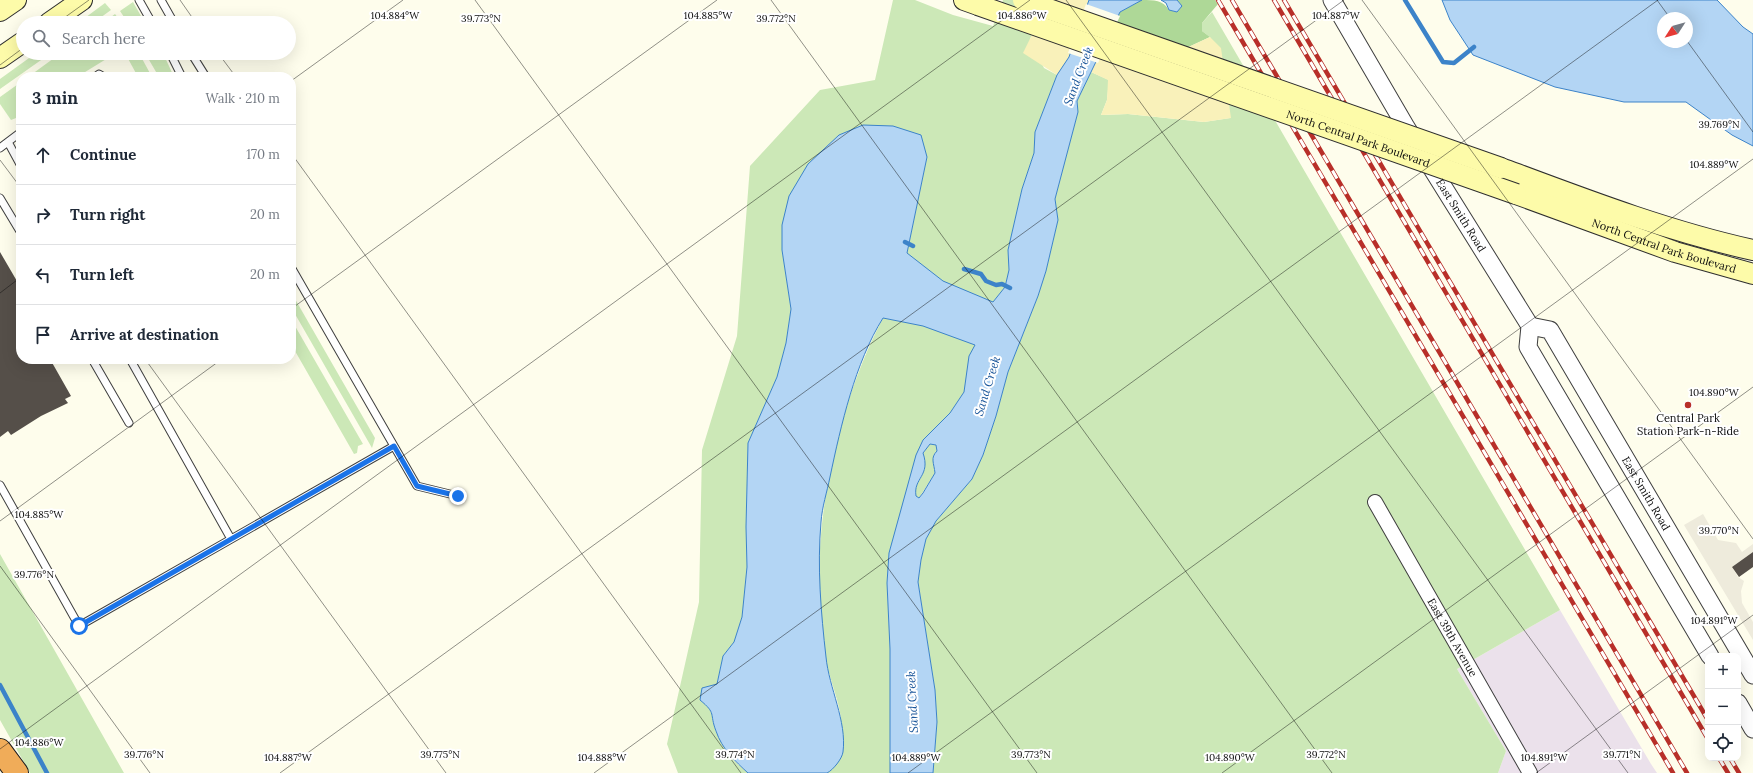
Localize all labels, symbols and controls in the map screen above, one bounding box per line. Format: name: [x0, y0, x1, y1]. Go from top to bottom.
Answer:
text: 104.884°W: [371, 9, 420, 22]
text: 104.885°W: [684, 9, 733, 22]
text: 104.886°W: [998, 9, 1047, 22]
text: 104.887°W: [1312, 9, 1361, 22]
text: 39.773°N: [461, 12, 501, 25]
text: 39.772°N: [756, 12, 796, 25]
north arrow: [1657, 12, 1693, 48]
search box: [16, 16, 296, 60]
icon: search: [30, 27, 52, 49]
text: Search here: [62, 29, 145, 48]
water label: Sand Creek: [1060, 44, 1096, 108]
text: 3 min: [32, 87, 78, 109]
text: Walk · 210 m: [205, 90, 280, 107]
street label: North Central Park Boulevard: [1285, 107, 1432, 170]
text: 39.769°N: [1698, 118, 1740, 131]
icon: ahead: [32, 144, 54, 166]
text: Continue: [70, 145, 136, 164]
text: 170 m: [246, 146, 280, 163]
text: 104.889°W: [1690, 158, 1739, 171]
street label: East Smith Road: [1433, 176, 1489, 255]
icon: right: [32, 204, 54, 226]
text: Turn right: [70, 205, 146, 224]
text: 20 m: [250, 206, 280, 223]
street label: North Central Park Boulevard: [1590, 215, 1738, 276]
icon: left: [32, 264, 54, 286]
text: Turn left: [70, 265, 134, 284]
text: 20 m: [250, 266, 280, 283]
icon: arrive: [32, 324, 54, 346]
text: Arrive at destination: [70, 325, 219, 344]
water label: Sand Creek: [971, 354, 1003, 418]
text: 104.890°W: [1689, 386, 1740, 399]
marker: Central Park Station Park-n-Ride: [1683, 400, 1693, 410]
place label: Central Park Station Park-n-Ride: [1637, 411, 1739, 438]
street label: East Smith Road: [1619, 454, 1674, 533]
route end: [449, 487, 467, 505]
text: 104.885°W: [15, 508, 64, 521]
text: 39.770°N: [1699, 524, 1740, 537]
text: 39.776°N: [14, 568, 54, 581]
street label: East 39th Avenue: [1424, 596, 1480, 679]
text: 104.891°W: [1691, 614, 1738, 627]
route start: [70, 617, 88, 635]
map controls: [1705, 653, 1741, 761]
button: +: [1705, 653, 1741, 689]
water label: Sand Creek: [903, 671, 921, 733]
button: −: [1705, 689, 1741, 725]
button: locate: [1705, 725, 1741, 761]
text: 104.886°W: [15, 736, 64, 749]
text: 39.776°N: [124, 748, 164, 761]
text: 39.775°N: [420, 748, 460, 761]
text: 39.774°N: [715, 748, 755, 761]
text: 39.773°N: [1011, 748, 1051, 761]
text: 39.772°N: [1306, 748, 1346, 761]
text: 39.771°N: [1603, 748, 1641, 761]
text: 104.887°W: [264, 751, 313, 764]
text: 104.888°W: [578, 751, 627, 764]
text: 104.889°W: [892, 751, 941, 764]
text: 104.890°W: [1205, 751, 1256, 764]
text: 104.891°W: [1521, 751, 1568, 764]

